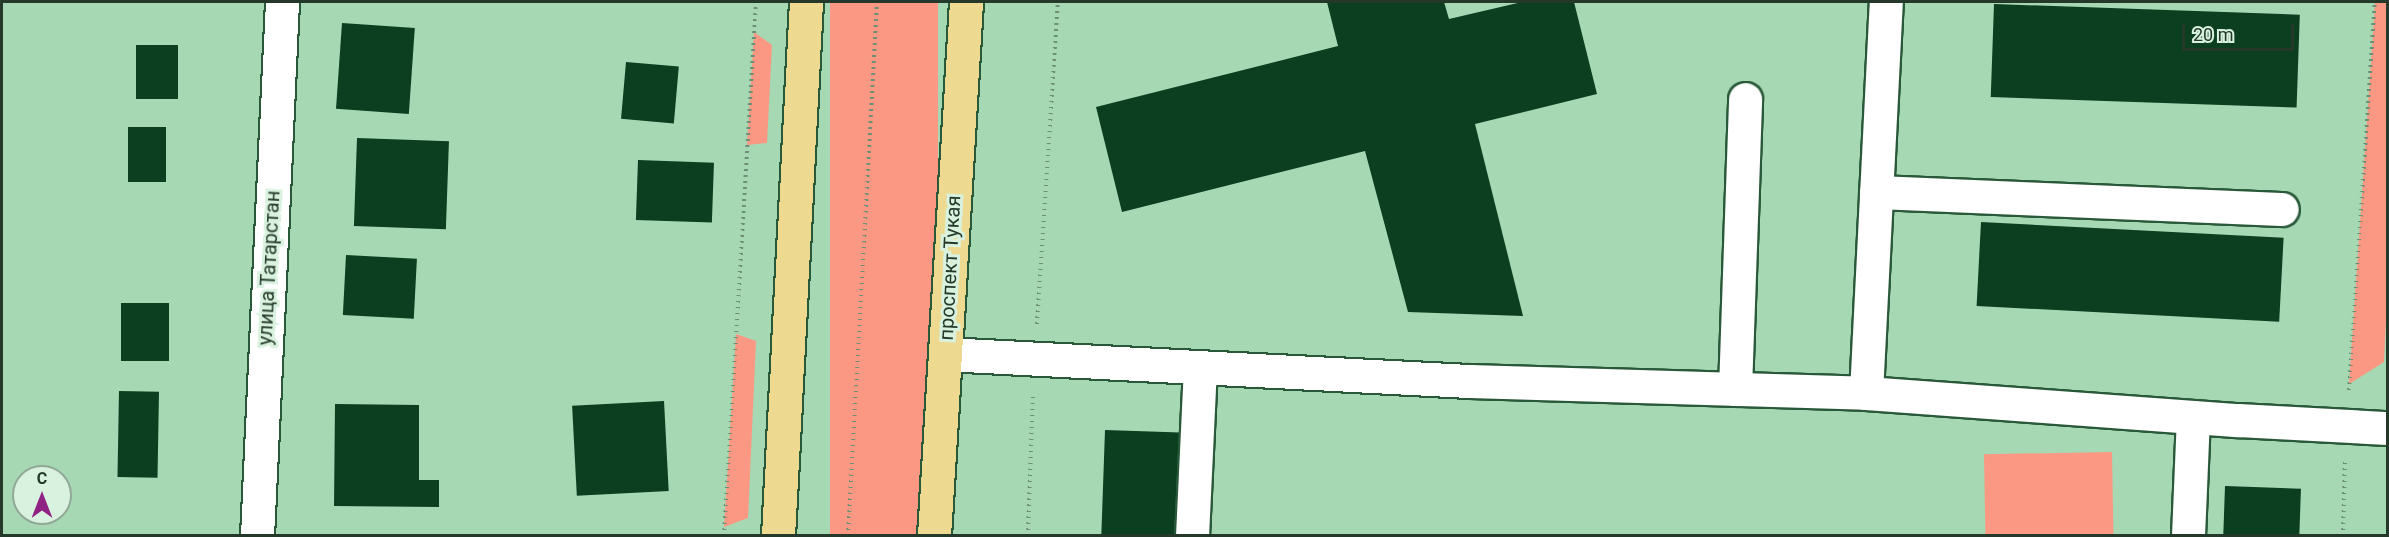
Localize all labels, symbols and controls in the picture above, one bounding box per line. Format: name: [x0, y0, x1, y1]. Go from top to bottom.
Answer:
scale bar: [2185, 12, 2298, 50]
text: 20 m: [2193, 24, 2233, 45]
street label: улица Татарстан: [253, 190, 285, 346]
street label: проспект Тукая: [934, 195, 966, 341]
north arrow: [12, 465, 72, 525]
text: С: [37, 469, 47, 488]

